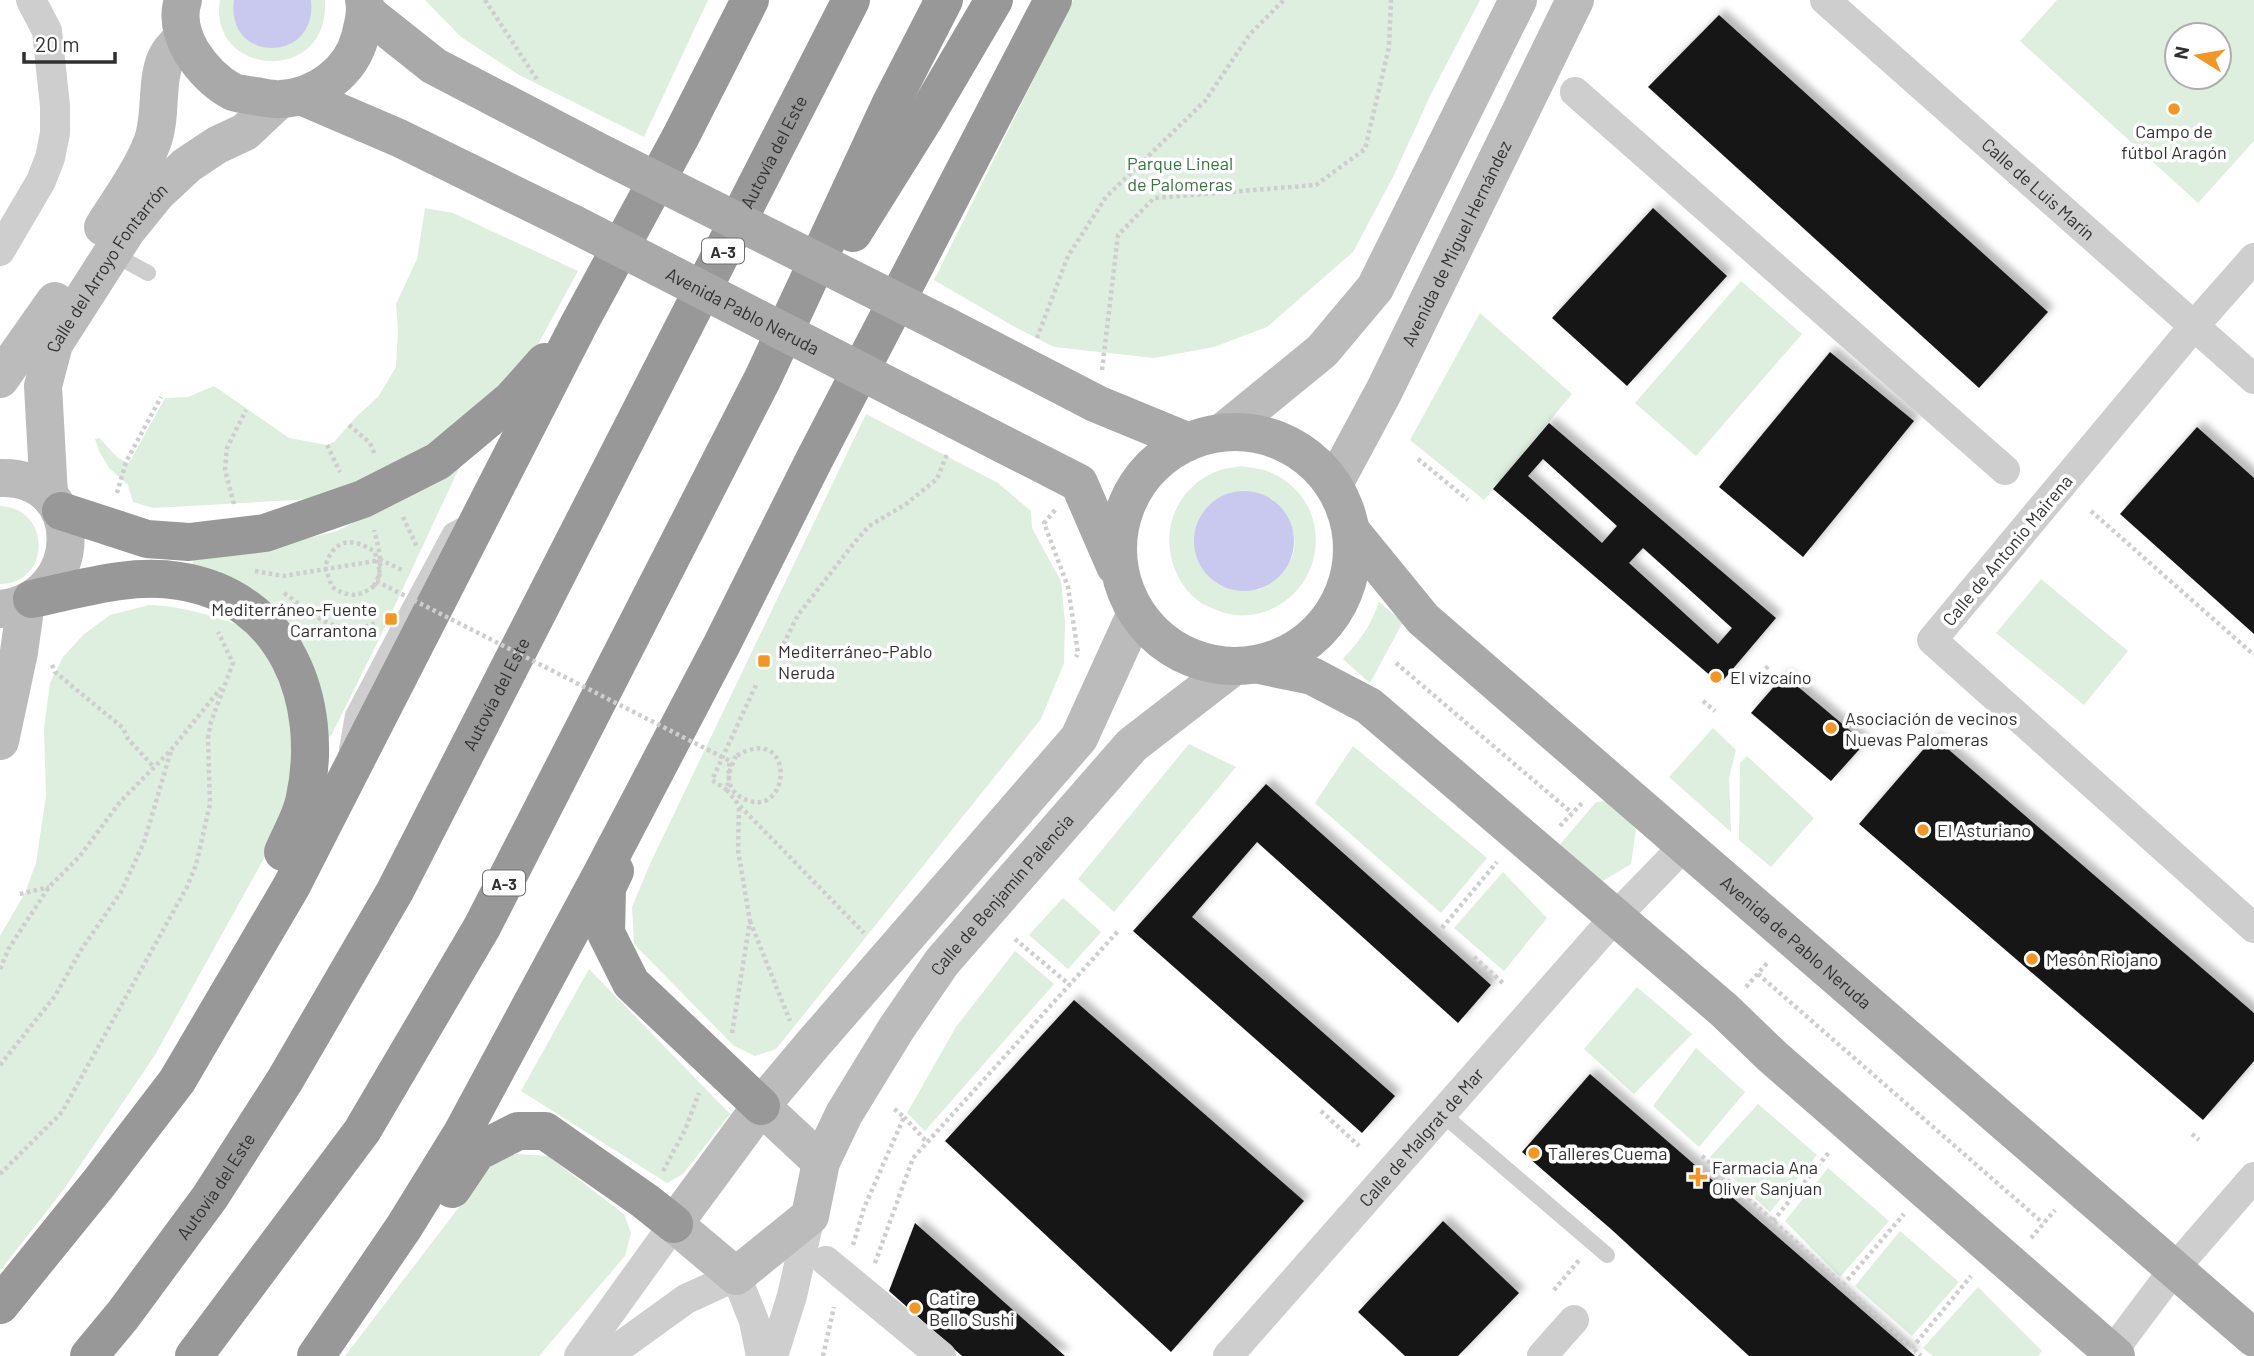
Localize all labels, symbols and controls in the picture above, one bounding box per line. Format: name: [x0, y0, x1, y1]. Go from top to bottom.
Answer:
scale bar: [24, 21, 116, 65]
north arrow: [2163, 21, 2233, 91]
text: 20 m: [35, 31, 80, 56]
text: N: [2168, 44, 2193, 61]
street label: Autovía del Este: [735, 91, 811, 212]
marker: Campo de fútbol Aragón: [2166, 101, 2182, 117]
place label: Campo de fútbol Aragón: [2121, 120, 2227, 163]
street label: Calle de Luis Marín: [1978, 133, 2100, 244]
street label: Avenida de Miguel Hernández: [1397, 137, 1516, 350]
park label: Parque Lineal de Palomeras: [1127, 152, 1233, 195]
street label: Calle del Arroyo Fontarrón: [41, 178, 172, 354]
road number: A-3: [702, 238, 744, 264]
street label: Avenida Pablo Neruda: [662, 262, 823, 359]
street label: Calle de Antonio Mairena: [1937, 470, 2077, 630]
place label: Mediterráneo-Fuente Carrantona: [211, 598, 377, 641]
marker: Mediterráneo-Fuente Carrantona: [383, 611, 399, 627]
street label: Autovía del Este: [458, 634, 534, 754]
place label: Mediterráneo-Pablo Neruda: [778, 640, 933, 683]
marker: Mediterráneo-Pablo Neruda: [756, 653, 772, 669]
place label: El vizcaíno: [1730, 666, 1812, 688]
marker: El vizcaíno: [1708, 669, 1724, 685]
place label: Asociación de vecinos Nuevas Palomeras: [1845, 707, 2017, 750]
marker: Asociación de vecinos Nuevas Palomeras: [1823, 720, 1839, 736]
street label: Calle de Benjamín Palencia: [925, 809, 1078, 979]
place label: El Asturiano: [1937, 819, 2031, 841]
marker: El Asturiano: [1915, 822, 1931, 838]
road number: A-3: [483, 870, 525, 896]
street label: Avenida de Pablo Neruda: [1716, 871, 1876, 1013]
place label: Mesón Riojano: [2046, 948, 2158, 970]
marker: Mesón Riojano: [2024, 951, 2040, 967]
street label: Calle de Malgrat de Mar: [1354, 1063, 1489, 1211]
street label: Autovía del Este: [172, 1129, 259, 1244]
place label: Talleres Cuema: [1548, 1142, 1667, 1164]
marker: Talleres Cuema: [1526, 1145, 1542, 1161]
place label: Farmacia Ana Oliver Sanjuan: [1712, 1156, 1822, 1199]
marker: Farmacia Ana Oliver Sanjuan: [1690, 1169, 1706, 1185]
place label: Catire Bello Sushi: [929, 1287, 1015, 1330]
marker: Catire Bello Sushi: [907, 1300, 923, 1316]

